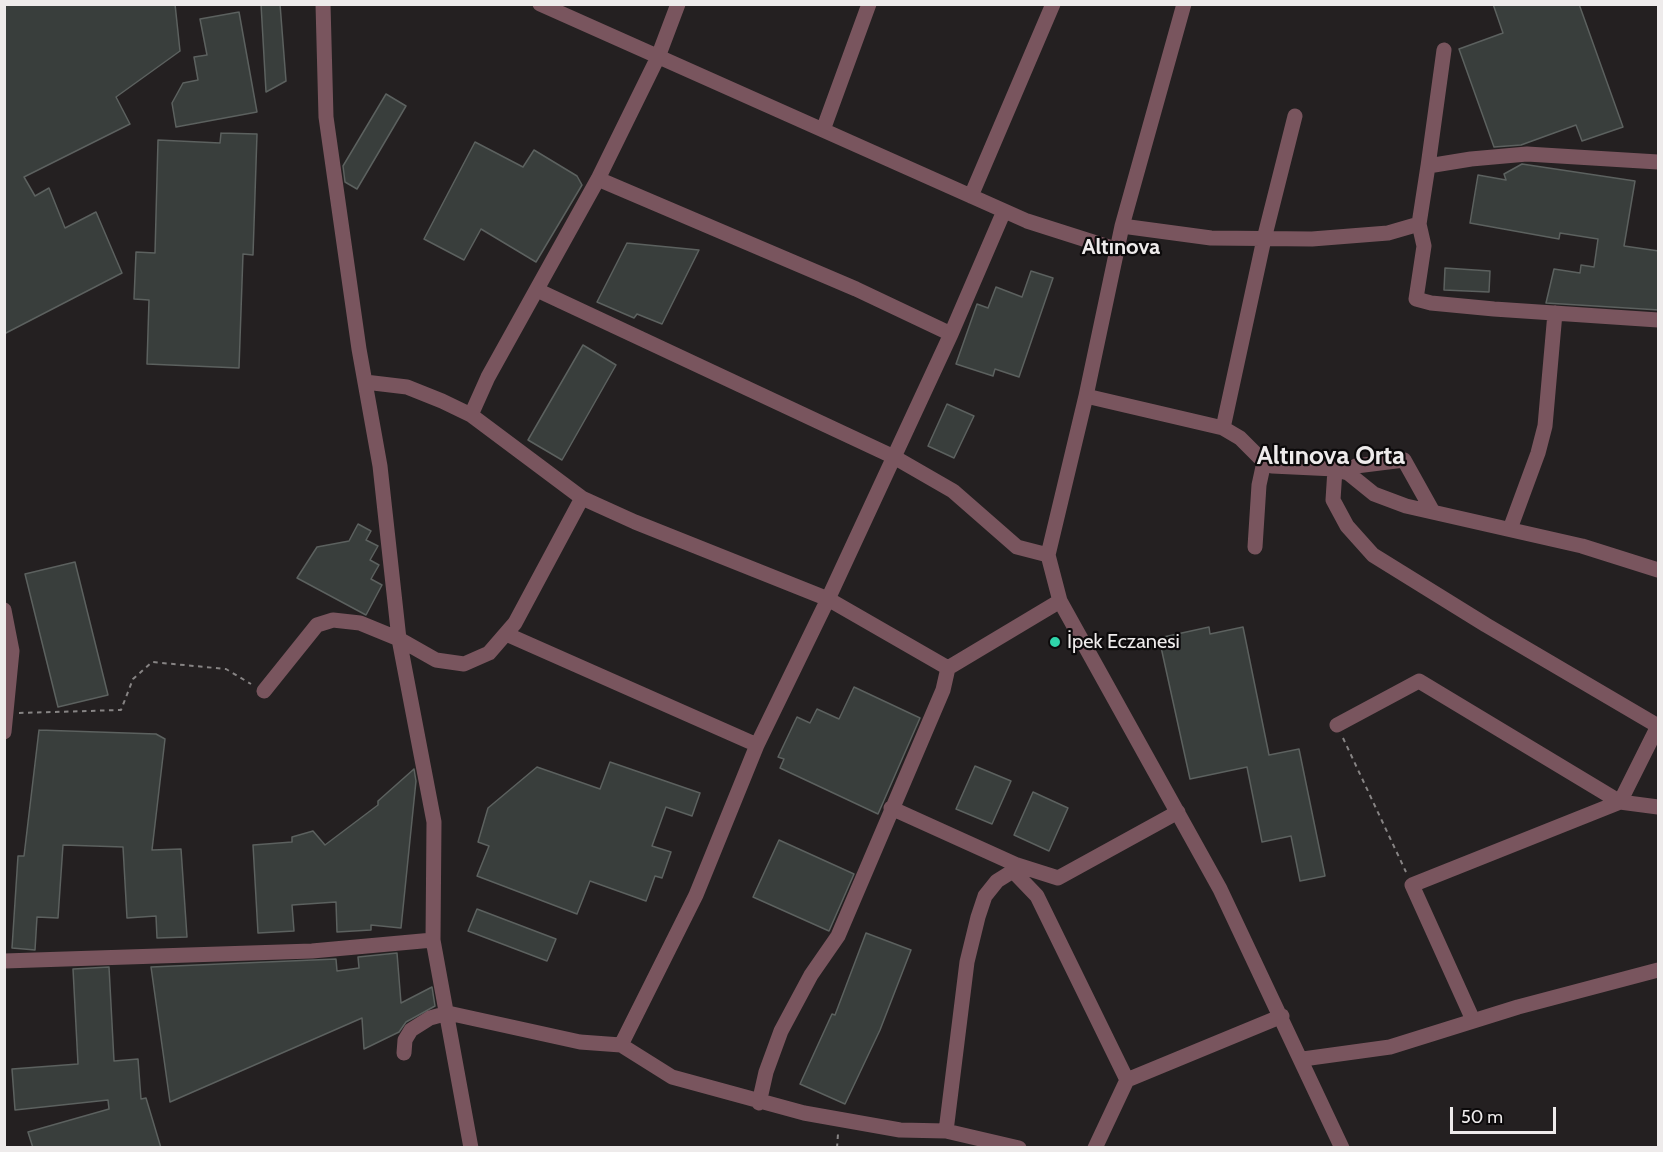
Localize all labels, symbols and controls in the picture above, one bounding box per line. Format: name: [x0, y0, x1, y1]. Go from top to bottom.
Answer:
district label: Altınova: [1082, 235, 1160, 261]
district label: Altınova Orta: [1257, 440, 1405, 472]
place label: İpek Eczanesi: [1067, 630, 1180, 654]
marker: İpek Eczanesi: [1048, 635, 1062, 649]
scale bar: [1453, 1095, 1560, 1133]
text: 50 m: [1461, 1106, 1503, 1128]

